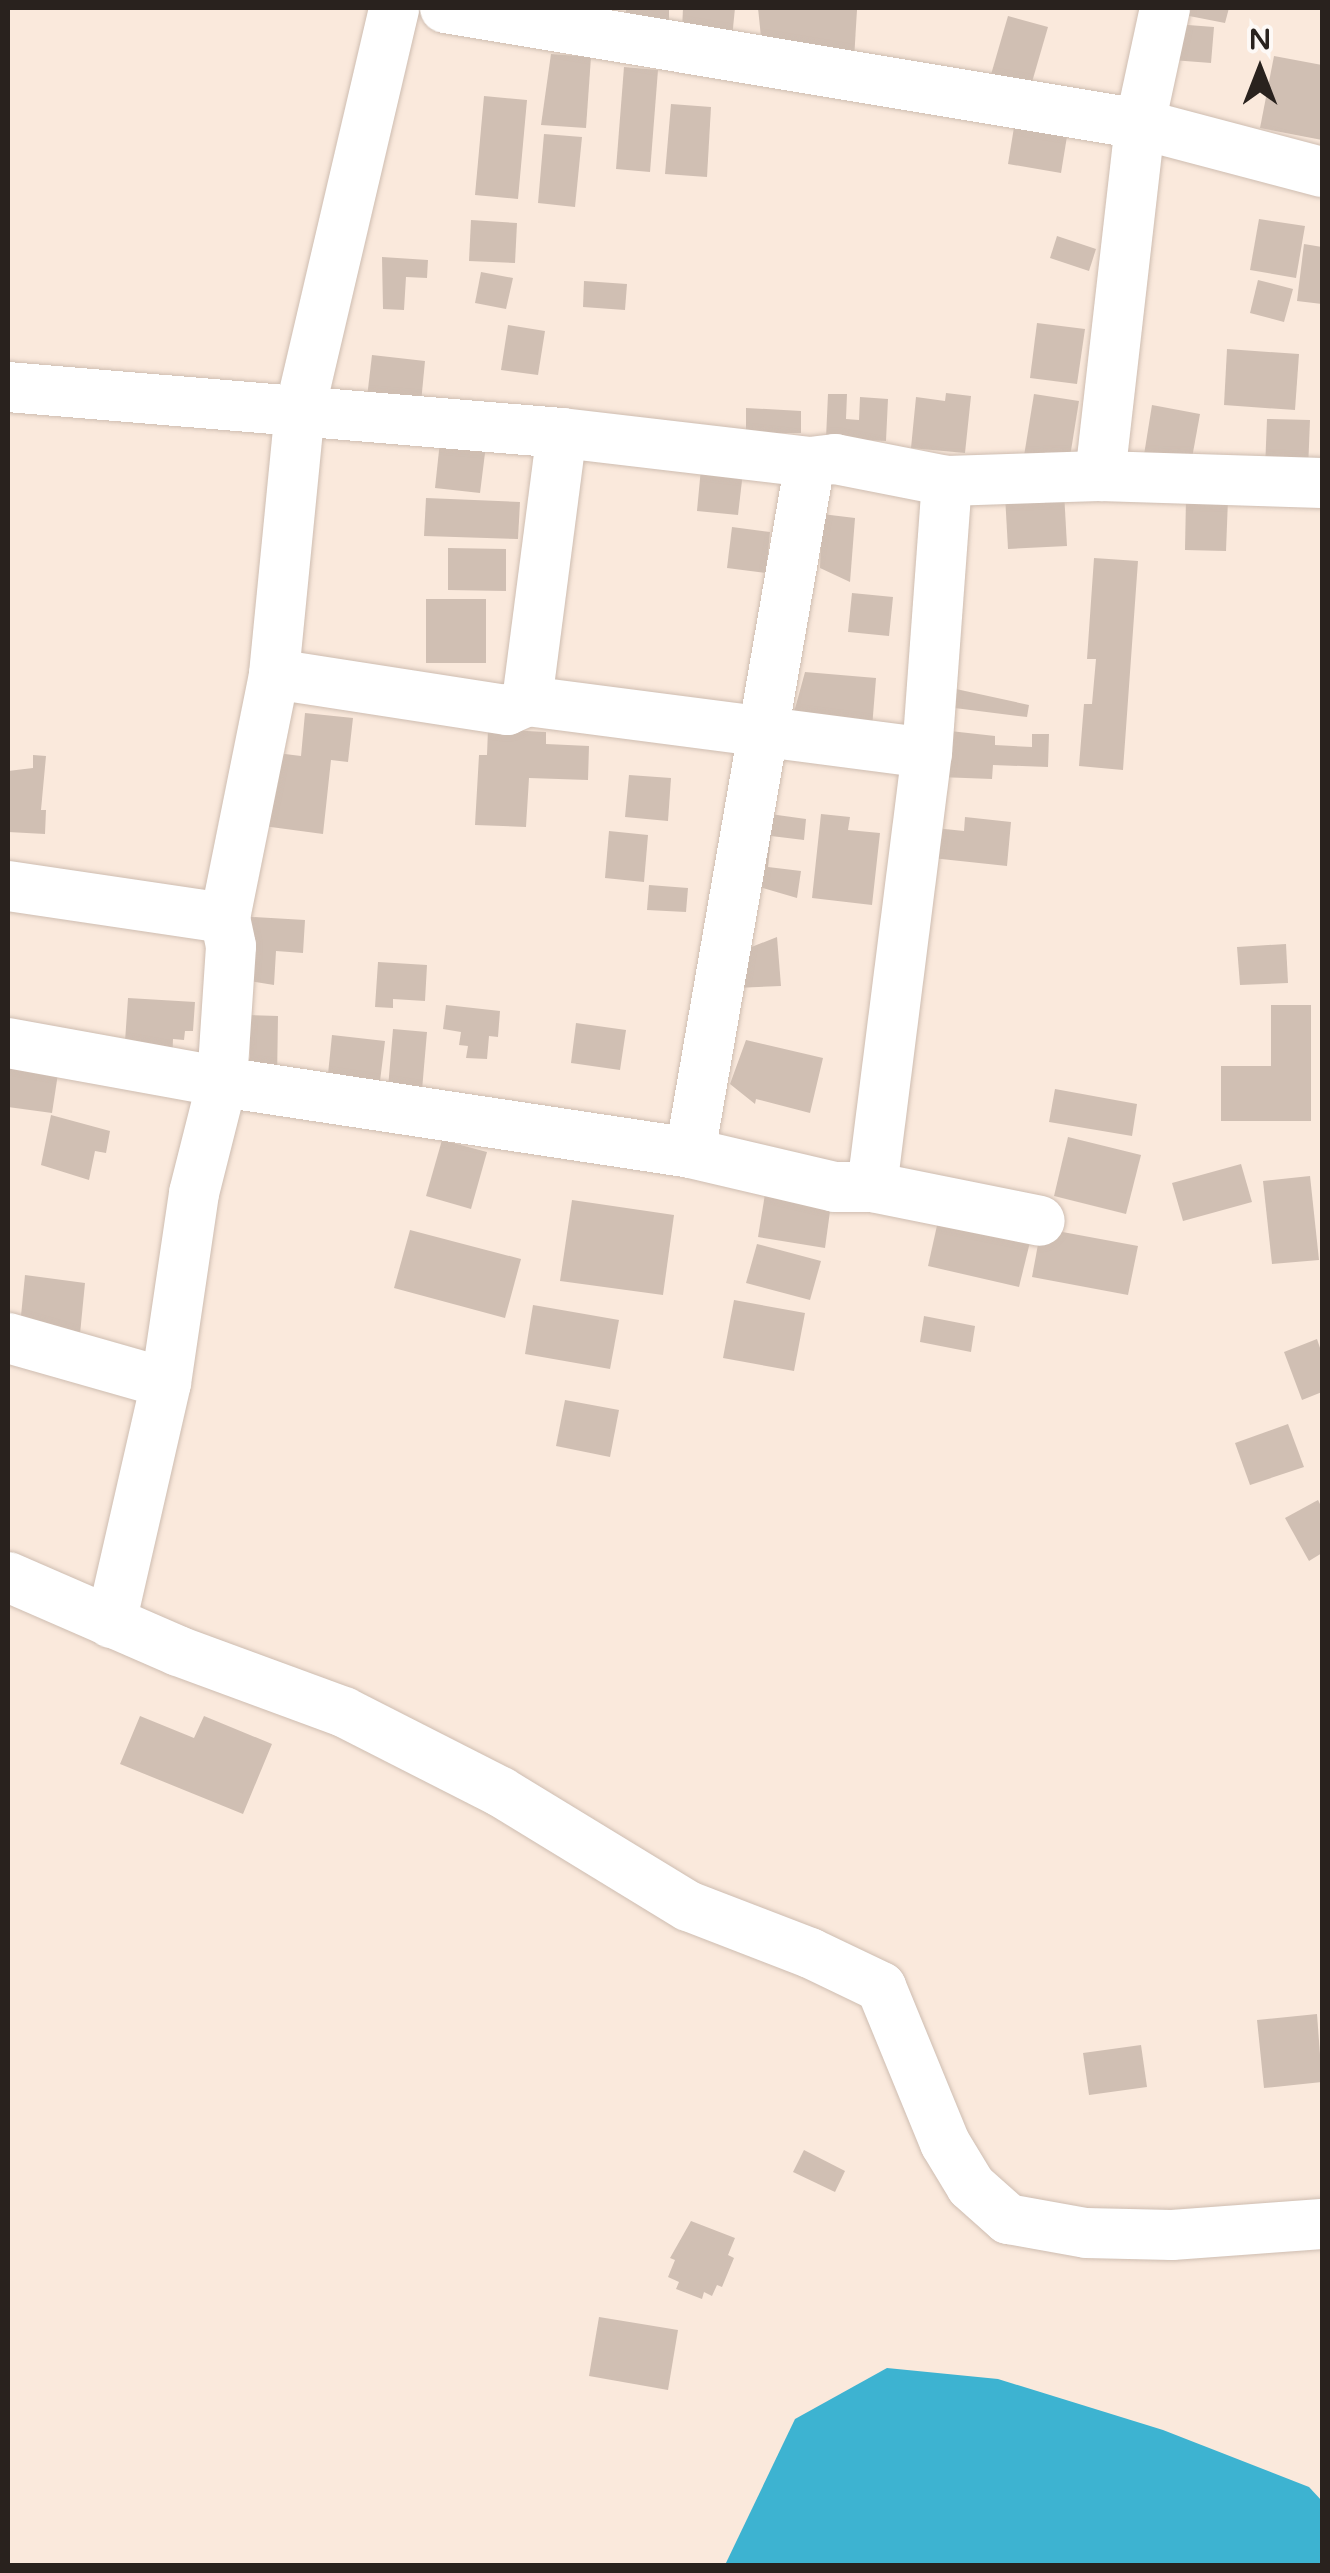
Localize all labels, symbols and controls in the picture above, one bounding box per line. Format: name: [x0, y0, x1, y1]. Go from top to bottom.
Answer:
north arrow: [1210, 20, 1310, 120]
text: N: [1249, 23, 1271, 57]

